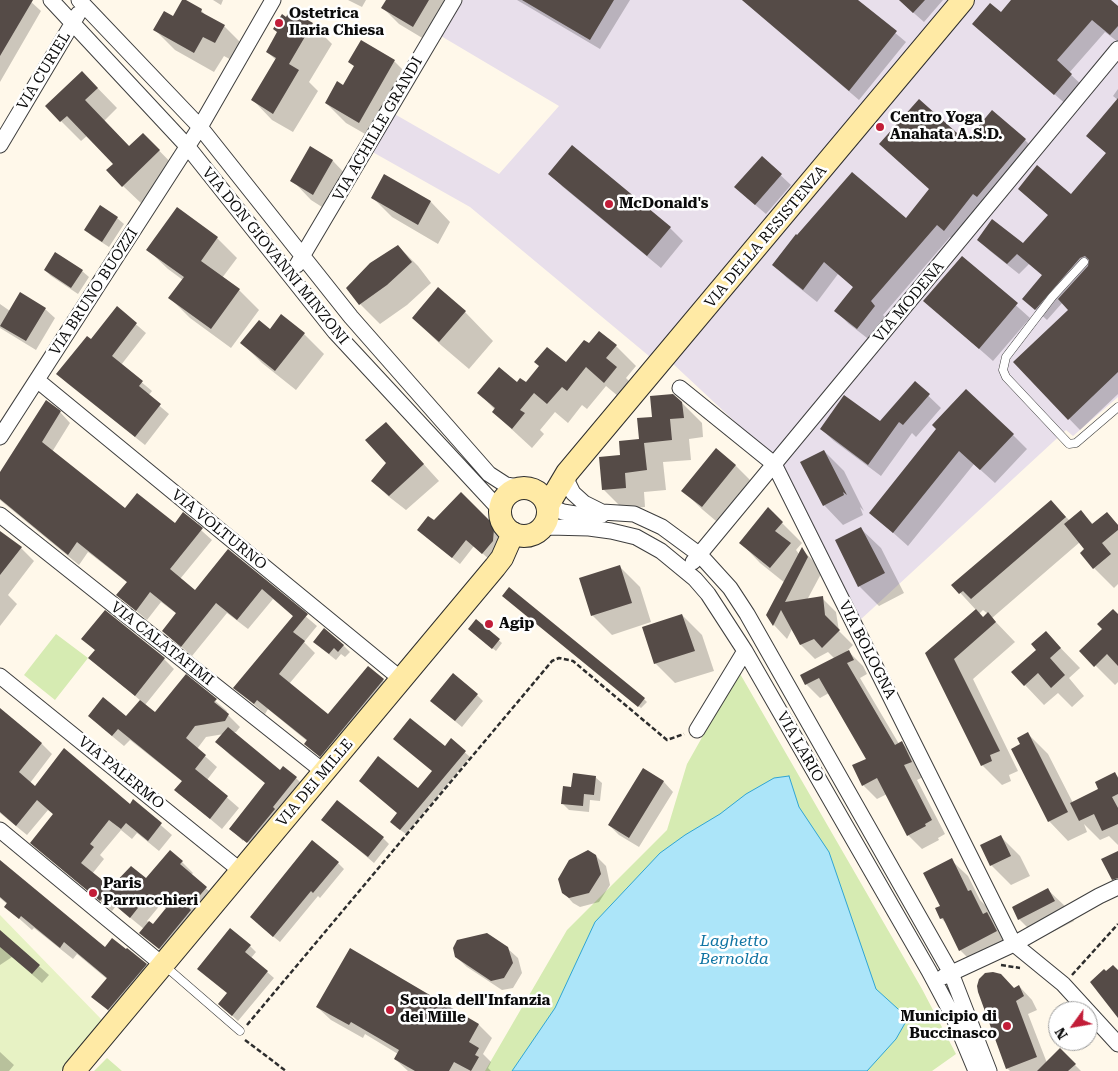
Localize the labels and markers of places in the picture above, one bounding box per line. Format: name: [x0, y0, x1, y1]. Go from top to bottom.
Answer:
place label: Ostetrica Ilaria Chiesa: [289, 5, 384, 40]
marker: Ostetrica Ilaria Chiesa: [273, 17, 285, 29]
place label: Centro Yoga Anahata A.S.D.: [890, 109, 1003, 144]
marker: Centro Yoga Anahata A.S.D.: [874, 121, 886, 133]
place label: McDonald's: [619, 195, 708, 213]
marker: McDonald's: [603, 198, 615, 210]
place label: Agip: [499, 615, 534, 633]
marker: Agip: [483, 618, 495, 630]
place label: Paris Parrucchieri: [103, 875, 198, 910]
marker: Paris Parrucchieri: [87, 887, 99, 899]
place label: Scuola dell'Infanzia dei Mille: [400, 992, 550, 1027]
marker: Scuola dell'Infanzia dei Mille: [384, 1004, 396, 1016]
place label: Municipio di Buccinasco: [901, 1008, 997, 1043]
marker: Municipio di Buccinasco: [1001, 1020, 1013, 1032]

